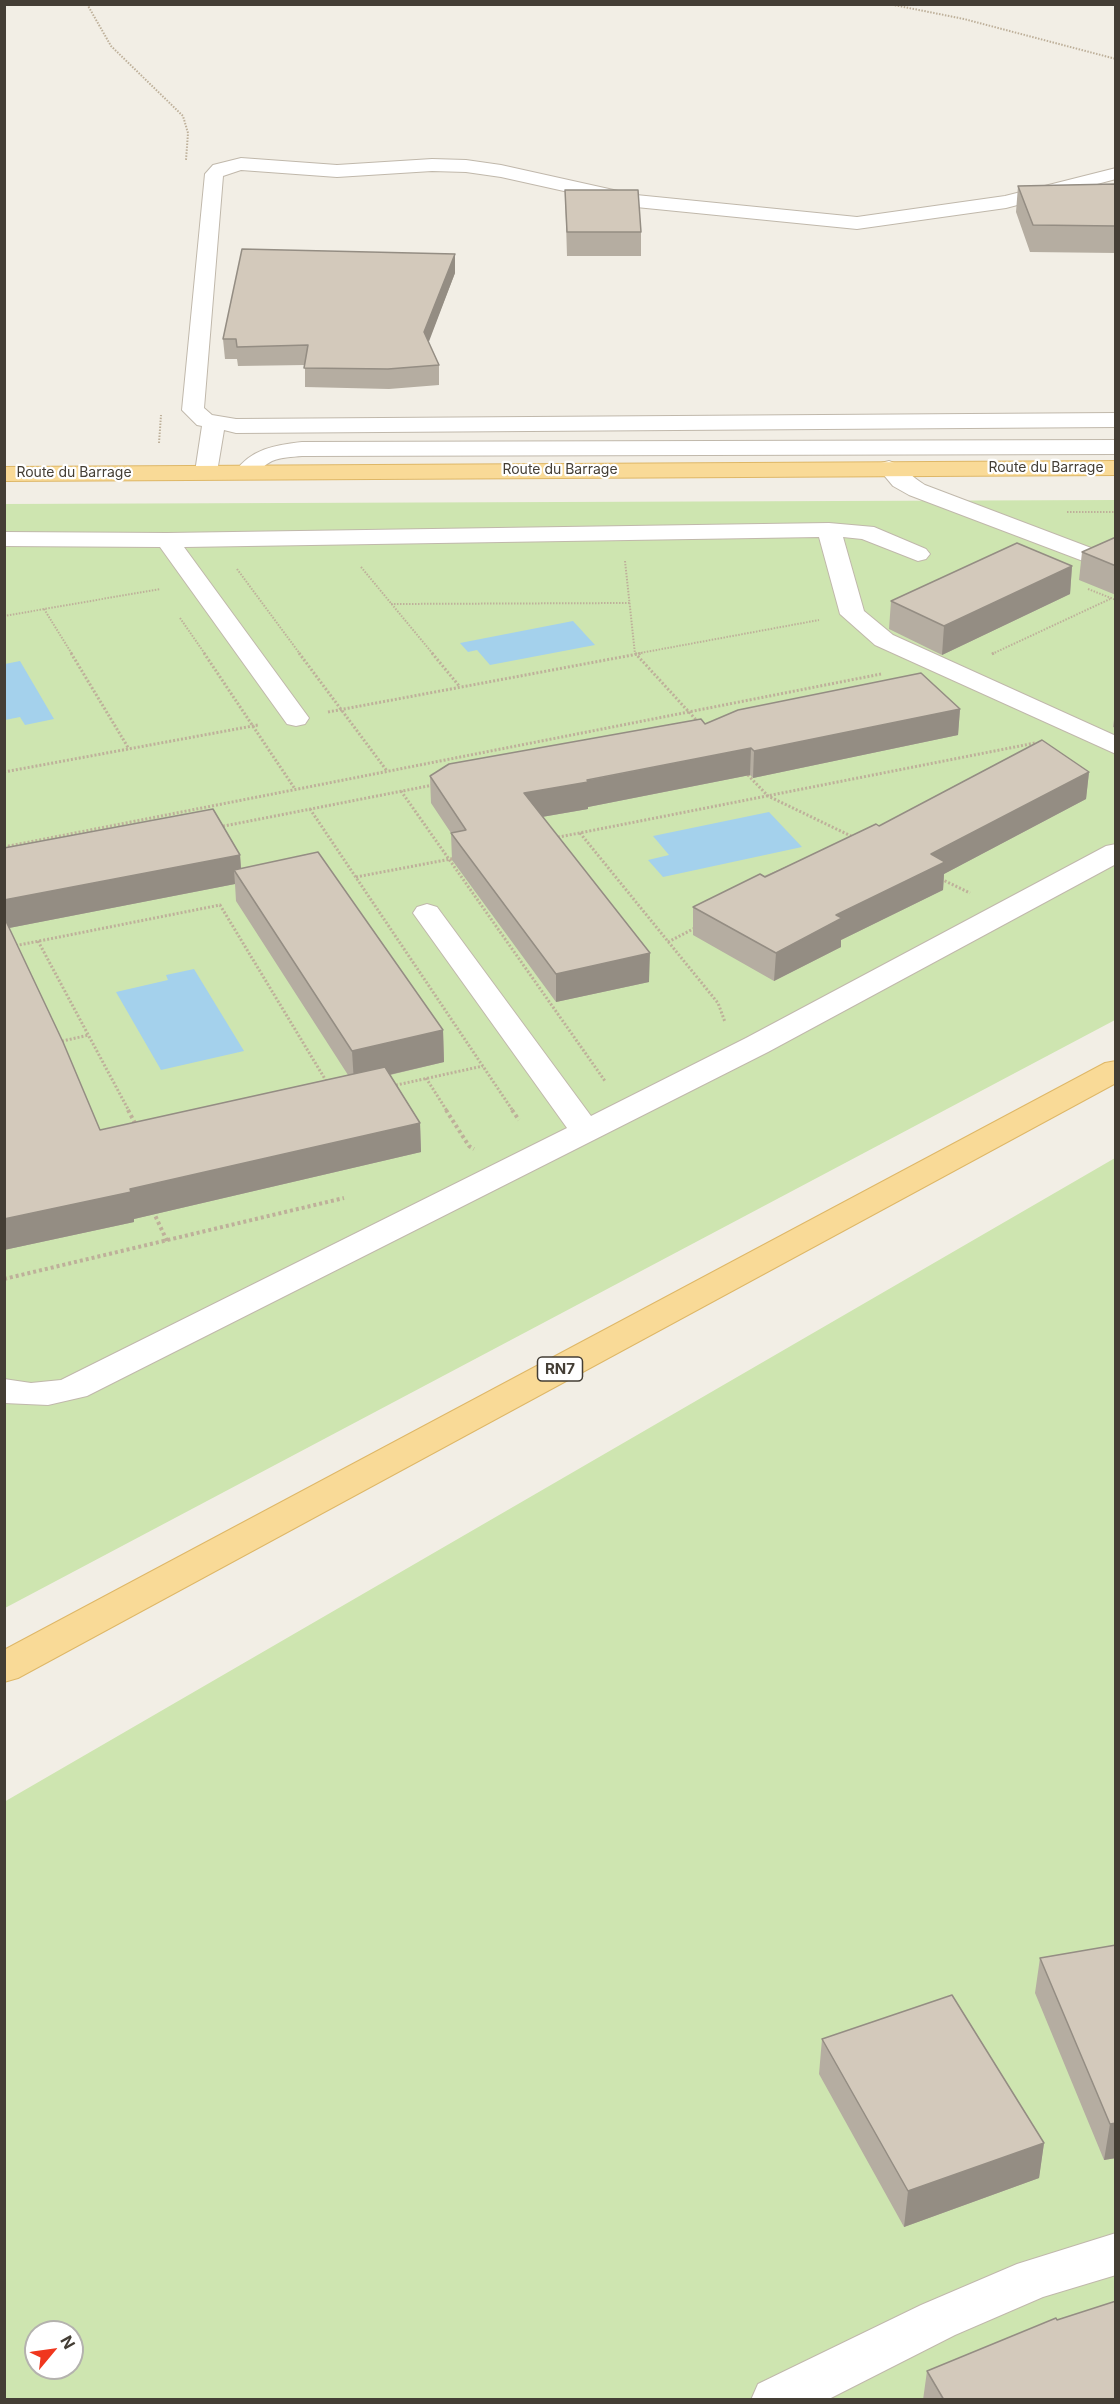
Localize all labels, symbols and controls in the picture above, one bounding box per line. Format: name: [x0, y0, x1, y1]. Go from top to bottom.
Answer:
street label: Route du Barrage: [988, 460, 1104, 476]
street label: Route du Barrage: [502, 462, 618, 478]
street label: Route du Barrage: [16, 465, 132, 481]
road number: RN7: [538, 1357, 582, 1381]
north arrow: [24, 2320, 84, 2380]
text: N: [56, 2332, 80, 2352]

